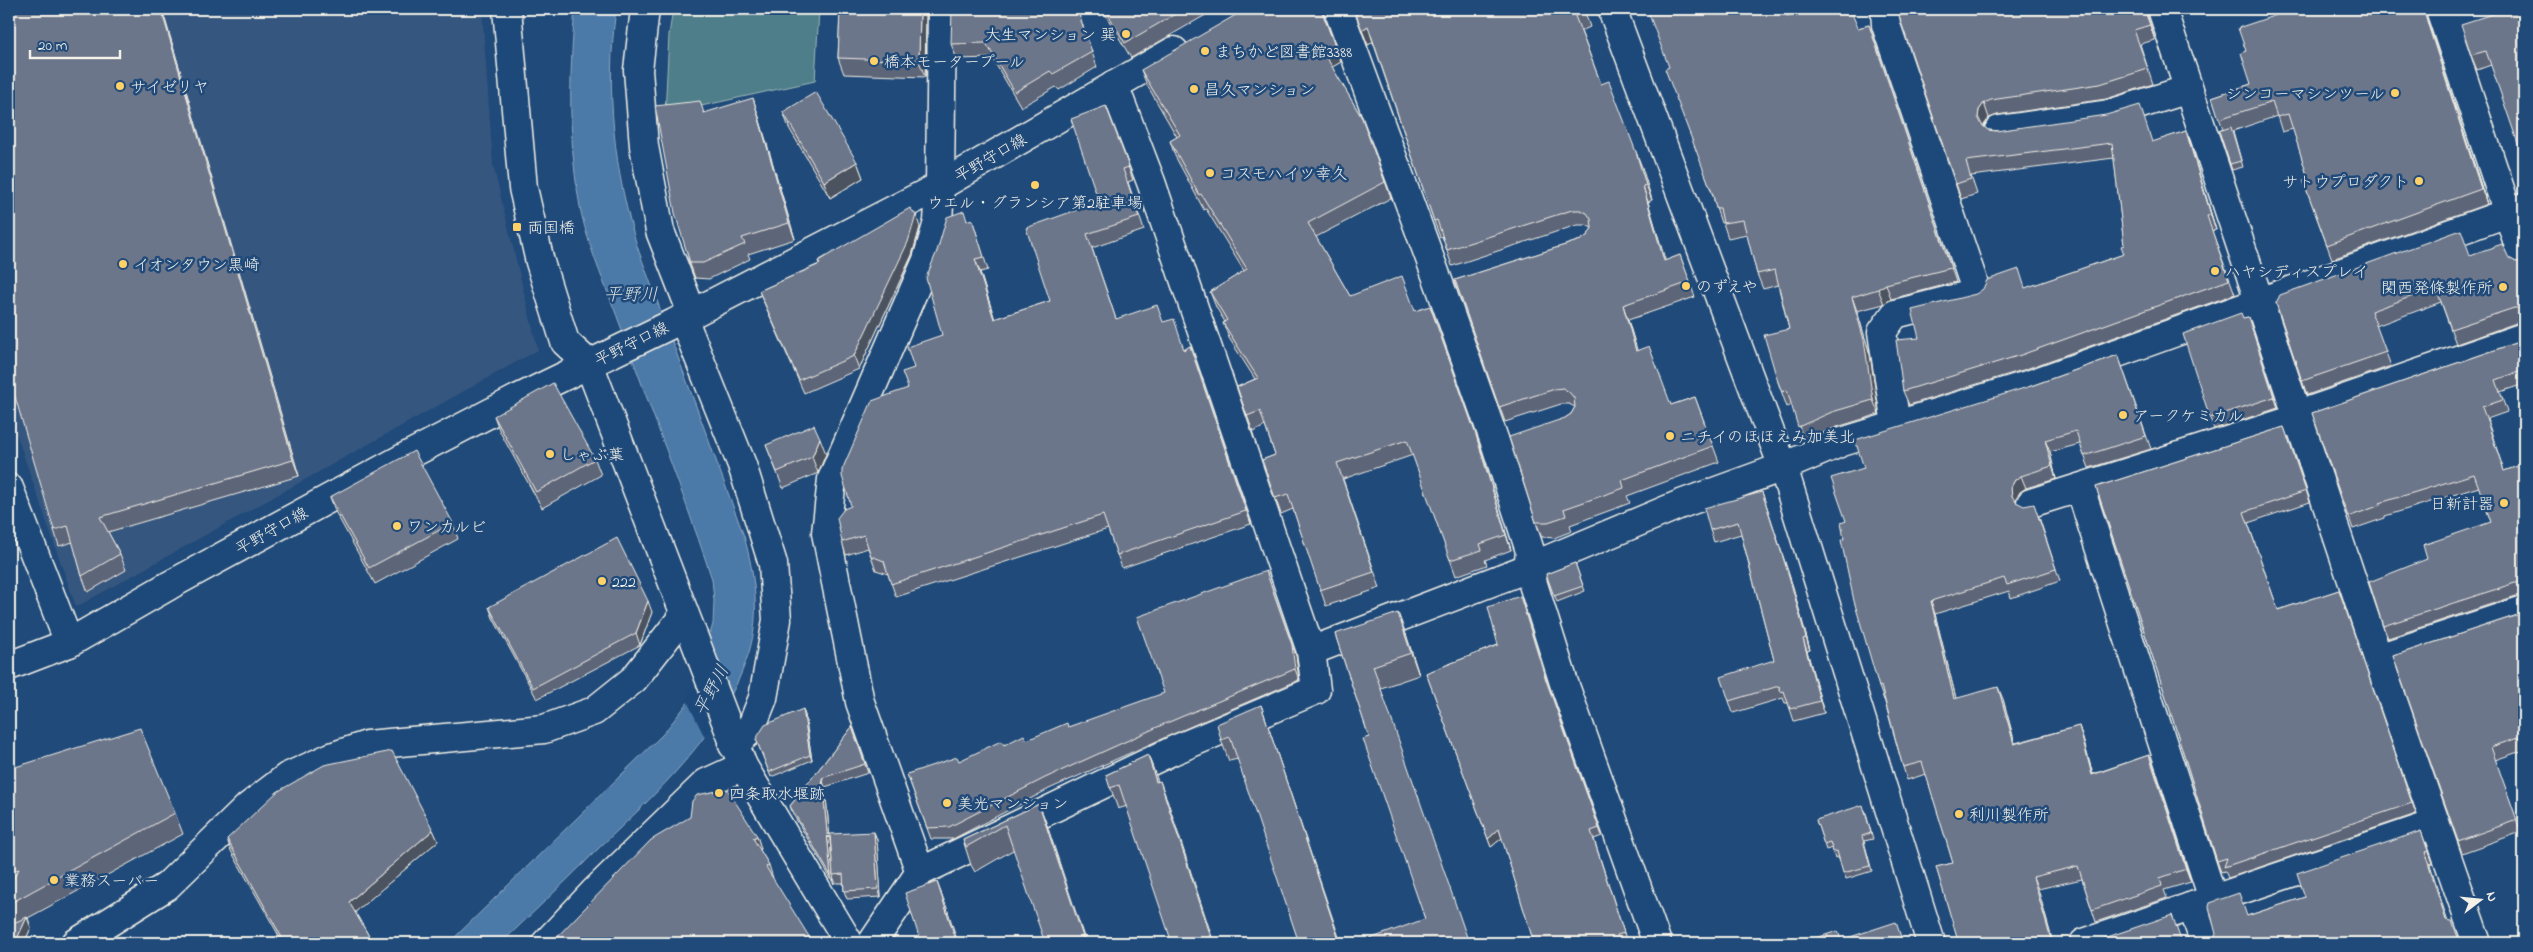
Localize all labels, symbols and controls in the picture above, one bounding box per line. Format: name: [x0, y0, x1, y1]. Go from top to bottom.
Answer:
place label: 大生マンション 巽: [985, 24, 1116, 48]
scale bar: [30, 28, 120, 60]
marker: 大生マンション 巽: [1120, 28, 1132, 40]
text: 20 m: [38, 35, 68, 57]
place label: まちかど図書館3388: [1215, 41, 1352, 65]
marker: まちかど図書館3388: [1199, 45, 1211, 57]
place label: 橋本モータープール: [884, 51, 1025, 75]
marker: 橋本モータープール: [868, 55, 880, 67]
place label: サイゼリヤ: [130, 76, 209, 100]
place label: 昌久マンション: [1204, 79, 1315, 103]
marker: サイゼリヤ: [114, 80, 126, 92]
marker: 昌久マンション: [1188, 83, 1200, 95]
place label: シンコーマシンツール: [2226, 83, 2385, 107]
marker: シンコーマシンツール: [2389, 87, 2401, 99]
street label: 平野守口線: [950, 128, 1032, 189]
place label: コスモハイツ幸久: [1220, 163, 1347, 187]
marker: コスモハイツ幸久: [1204, 167, 1216, 179]
place label: サトウプロダクト: [2282, 171, 2409, 195]
marker: サトウプロダクト: [2413, 175, 2425, 187]
marker: ウエル・グランシア第2駐車場: [1029, 179, 1041, 191]
place label: ウエル・グランシア第2駐車場: [927, 192, 1143, 216]
place label: 両国橋: [527, 217, 575, 241]
marker: 両国橋: [511, 221, 523, 233]
place label: イオンタウン黒崎: [133, 254, 260, 278]
marker: イオンタウン黒崎: [117, 258, 129, 270]
place label: ハヤシディスプレイ: [2225, 261, 2368, 285]
marker: ハヤシディスプレイ: [2209, 265, 2221, 277]
place label: のずえや: [1696, 276, 1758, 300]
place label: 関西発條製作所: [2381, 277, 2493, 301]
marker: のずえや: [1680, 280, 1692, 292]
marker: 関西発條製作所: [2497, 281, 2509, 293]
water label: 平野川: [604, 283, 658, 309]
street label: 平野守口線: [591, 316, 673, 373]
place label: アークケミカル: [2133, 405, 2244, 429]
marker: アークケミカル: [2117, 409, 2129, 421]
place label: ニチイのほほえみ加美北: [1680, 426, 1855, 450]
marker: ニチイのほほえみ加美北: [1664, 430, 1676, 442]
place label: しゃぶ葉: [560, 444, 624, 468]
marker: しゃぶ葉: [544, 448, 556, 460]
place label: 日新計器: [2430, 493, 2494, 517]
marker: 日新計器: [2498, 497, 2510, 509]
street label: 平野守口線: [231, 502, 313, 562]
place label: ワンカルビ: [407, 516, 486, 540]
marker: ワンカルビ: [391, 520, 403, 532]
place label: 222: [612, 571, 636, 595]
marker: 222: [596, 575, 608, 587]
water label: 平野川: [689, 661, 737, 721]
place label: 四条取水堰跡: [729, 783, 825, 807]
marker: 四条取水堰跡: [713, 787, 725, 799]
place label: 美光マンション: [957, 793, 1068, 817]
marker: 美光マンション: [941, 797, 953, 809]
place label: 利川製作所: [1969, 804, 2049, 828]
marker: 利川製作所: [1953, 808, 1965, 820]
place label: 業務スーパー: [64, 870, 159, 894]
marker: 業務スーパー: [48, 874, 60, 886]
north arrow: [2456, 874, 2506, 924]
text: N: [2480, 889, 2502, 904]

